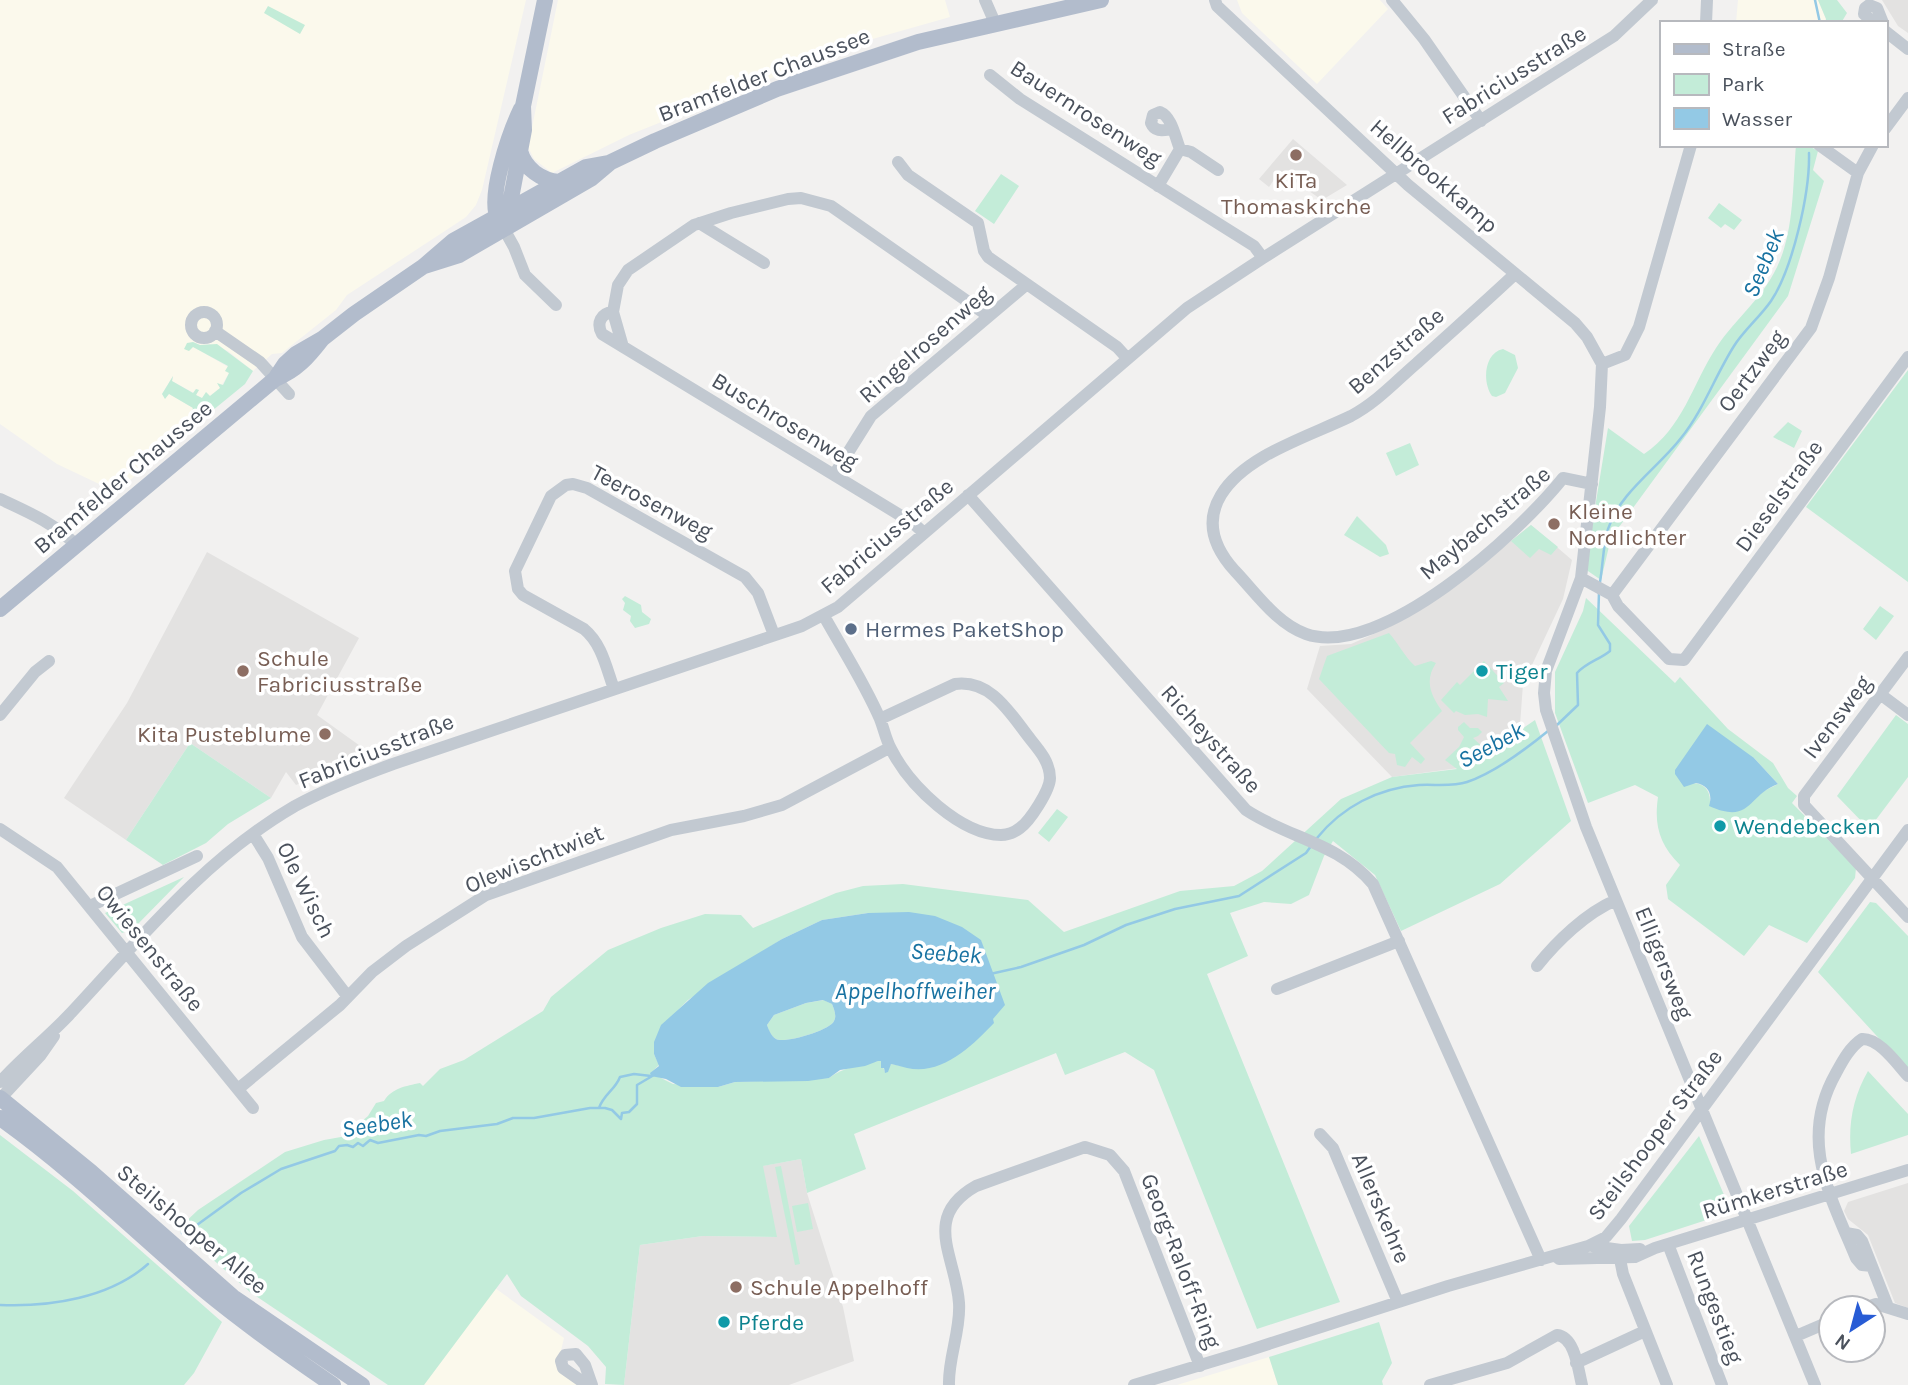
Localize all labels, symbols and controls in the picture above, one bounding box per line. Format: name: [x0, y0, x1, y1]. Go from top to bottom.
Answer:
street label: Fabriciusstraße: [1437, 20, 1591, 130]
legend: [1660, 21, 1887, 147]
street label: Bramfelder Chaussee: [654, 22, 874, 128]
text: Straße: [1722, 37, 1785, 61]
street label: Bauernrosenweg: [1005, 54, 1167, 172]
text: Park: [1722, 72, 1765, 96]
text: Wasser: [1722, 107, 1793, 131]
street label: Hellbrookkamp: [1365, 113, 1503, 239]
marker: KiTa Thomaskirche: [1288, 147, 1304, 163]
place label: KiTa Thomaskirche: [1221, 167, 1371, 220]
water label: Seebek: [1736, 224, 1790, 301]
street label: Ringelrosenweg: [853, 279, 997, 409]
street label: Benzstraße: [1342, 302, 1450, 400]
street label: Oertzweg: [1712, 325, 1792, 417]
street label: Buschrosenweg: [707, 367, 863, 475]
street label: Bramfelder Chaussee: [28, 395, 218, 559]
street label: Dieselstraße: [1729, 435, 1829, 557]
street label: Teerosenweg: [587, 459, 717, 545]
street label: Maybachstraße: [1414, 460, 1556, 586]
street label: Fabriciusstraße: [815, 473, 959, 599]
place label: Kleine Nordlichter: [1568, 498, 1687, 551]
marker: Kleine Nordlichter: [1546, 516, 1562, 532]
place label: Hermes PaketShop: [865, 616, 1064, 643]
marker: Hermes PaketShop: [843, 621, 859, 637]
place label: Schule Fabriciusstraße: [257, 645, 422, 698]
place label: Tiger: [1496, 658, 1548, 685]
marker: Schule Fabriciusstraße: [235, 663, 251, 679]
marker: Tiger: [1474, 663, 1490, 679]
street label: Ivensweg: [1797, 670, 1877, 764]
street label: Richeystraße: [1155, 679, 1267, 799]
street label: Fabriciusstraße: [294, 708, 458, 794]
water label: Seebek: [1453, 716, 1530, 774]
place label: Kita Pusteblume: [137, 721, 311, 748]
marker: Kita Pusteblume: [317, 726, 333, 742]
place label: Wendebecken: [1734, 813, 1881, 840]
marker: Wendebecken: [1712, 818, 1728, 834]
street label: Olewischtwiet: [461, 819, 608, 899]
street label: Ole Wisch: [271, 837, 341, 943]
street label: Owiesenstraße: [91, 879, 209, 1017]
street label: Elligersweg: [1629, 903, 1699, 1023]
water label: Seebek: [910, 937, 983, 970]
water label: Appelhoffweiher: [835, 977, 996, 1005]
street label: Steilshooper Straße: [1582, 1044, 1728, 1226]
water label: Seebek: [340, 1104, 415, 1143]
street label: Allerskehre: [1346, 1149, 1416, 1267]
street label: Rümkerstraße: [1699, 1155, 1851, 1225]
street label: Steilshooper Allee: [111, 1158, 273, 1300]
street label: Georg-Raloff-Ring: [1135, 1170, 1227, 1352]
street label: Rungestieg: [1681, 1247, 1749, 1367]
place label: Schule Appelhoff: [750, 1274, 928, 1301]
marker: Schule Appelhoff: [728, 1279, 744, 1295]
north arrow: [1817, 1294, 1887, 1364]
place label: Pferde: [738, 1309, 804, 1336]
marker: Pferde: [716, 1314, 732, 1330]
text: N: [1831, 1329, 1855, 1355]

